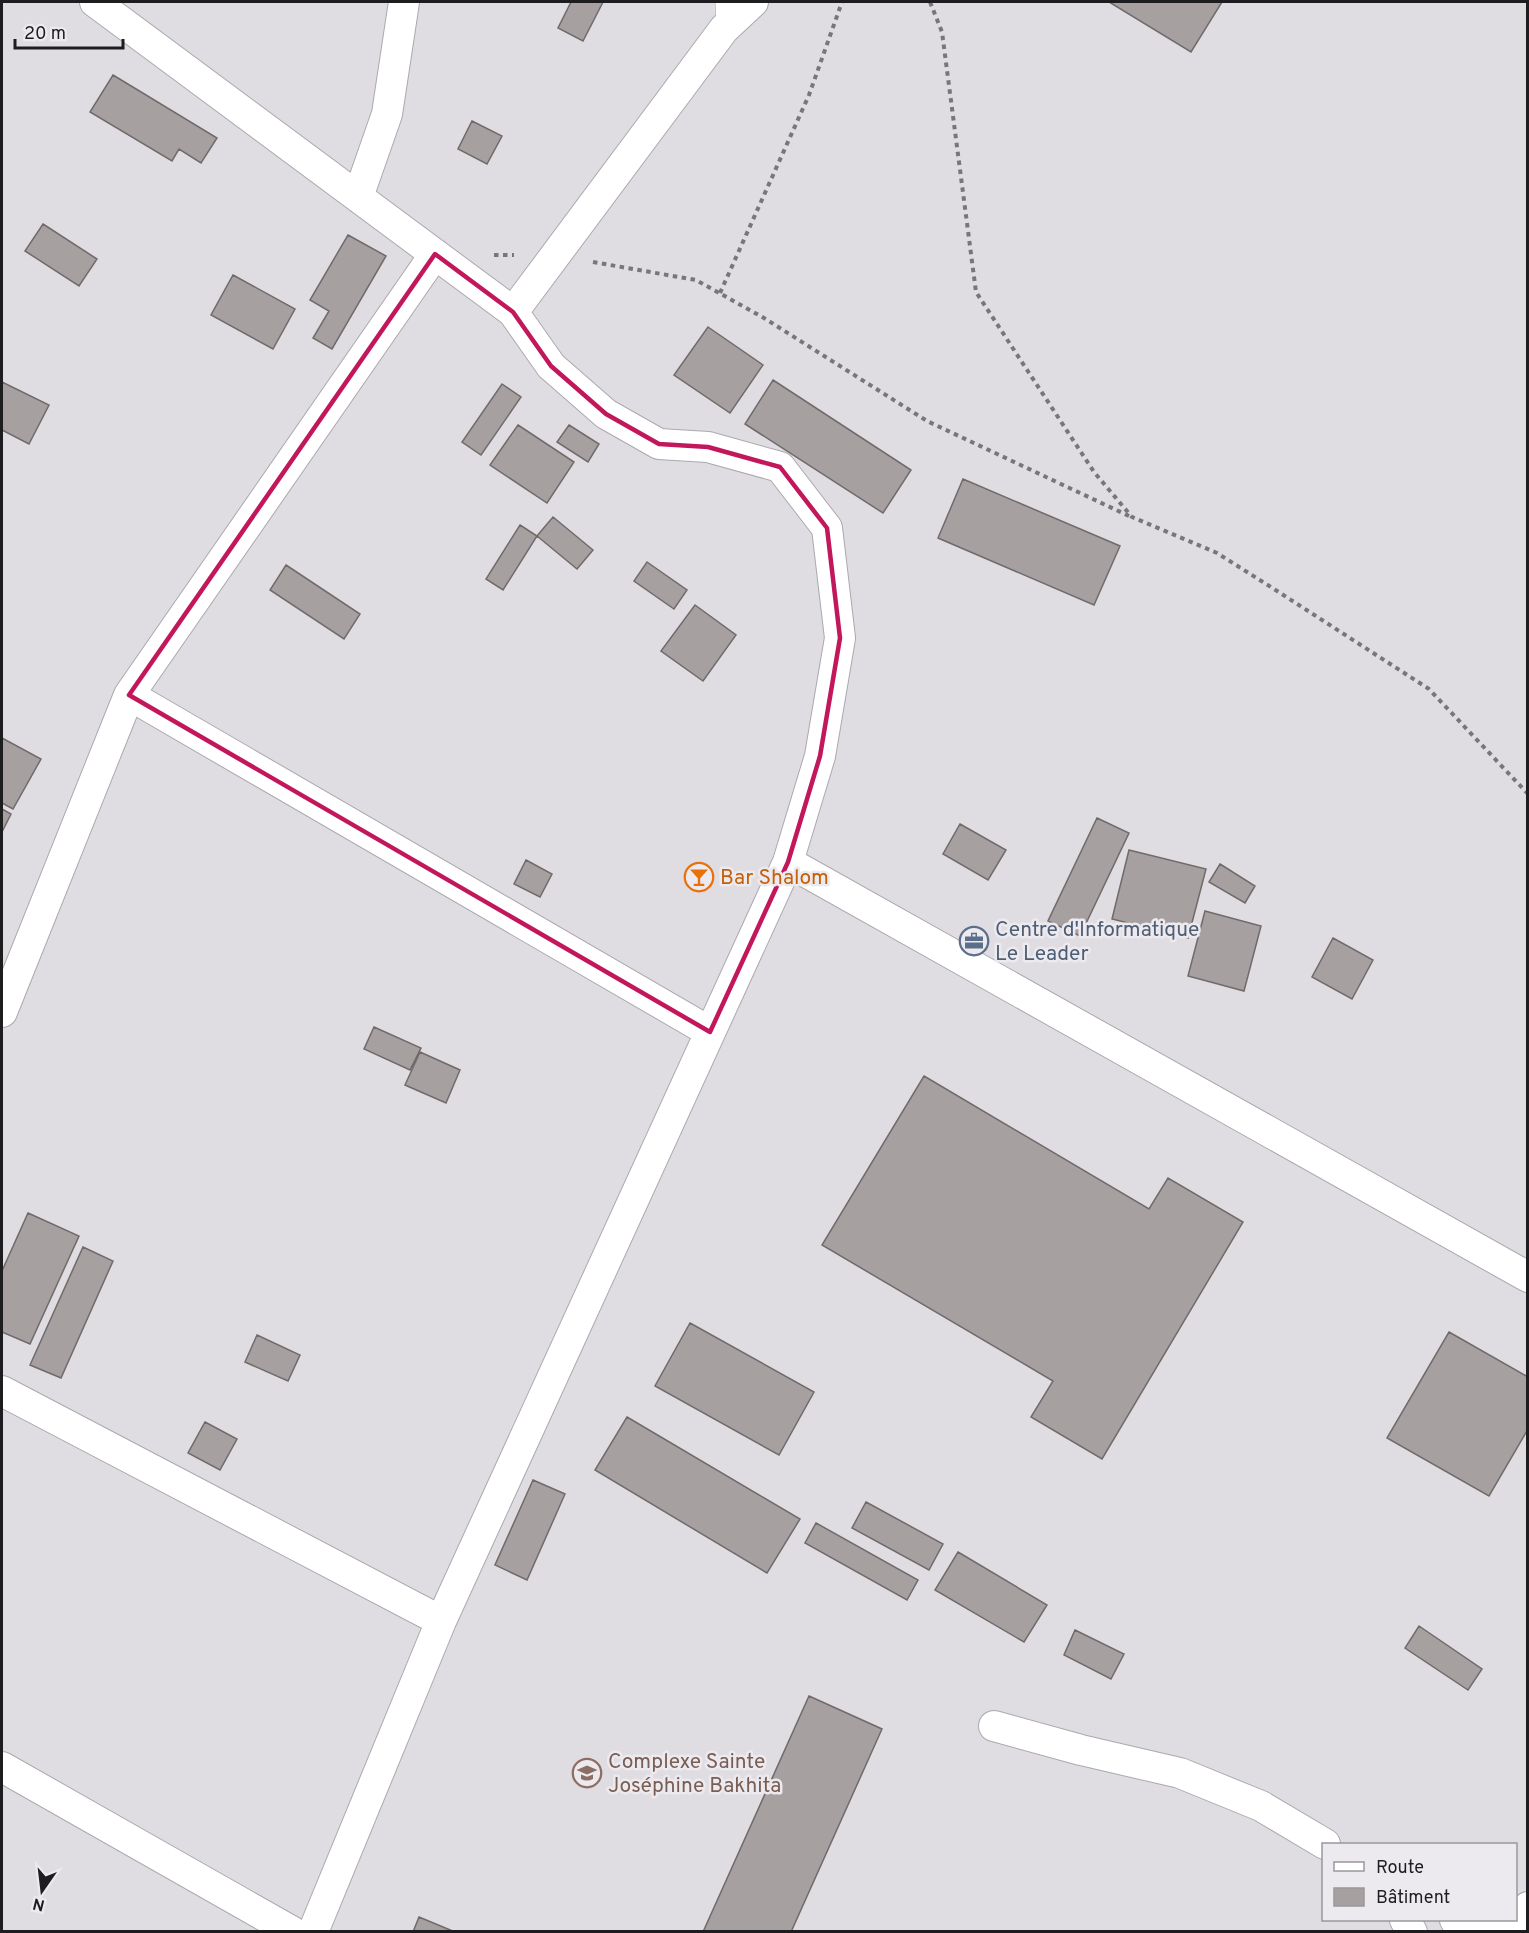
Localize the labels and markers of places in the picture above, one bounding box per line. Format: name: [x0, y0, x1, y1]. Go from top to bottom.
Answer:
bar icon: Bar Shalom: [683, 861, 715, 893]
place label: Bar Shalom: [720, 865, 829, 892]
place label: Centre d'Informatique Le Leader: [995, 917, 1199, 968]
office icon: Centre d'Informatique Le Leader: [958, 925, 990, 957]
place label: Complexe Sainte Joséphine Bakhita: [608, 1749, 781, 1800]
school or university icon: Complexe Sainte Joséphine Bakhita: [571, 1757, 603, 1789]

